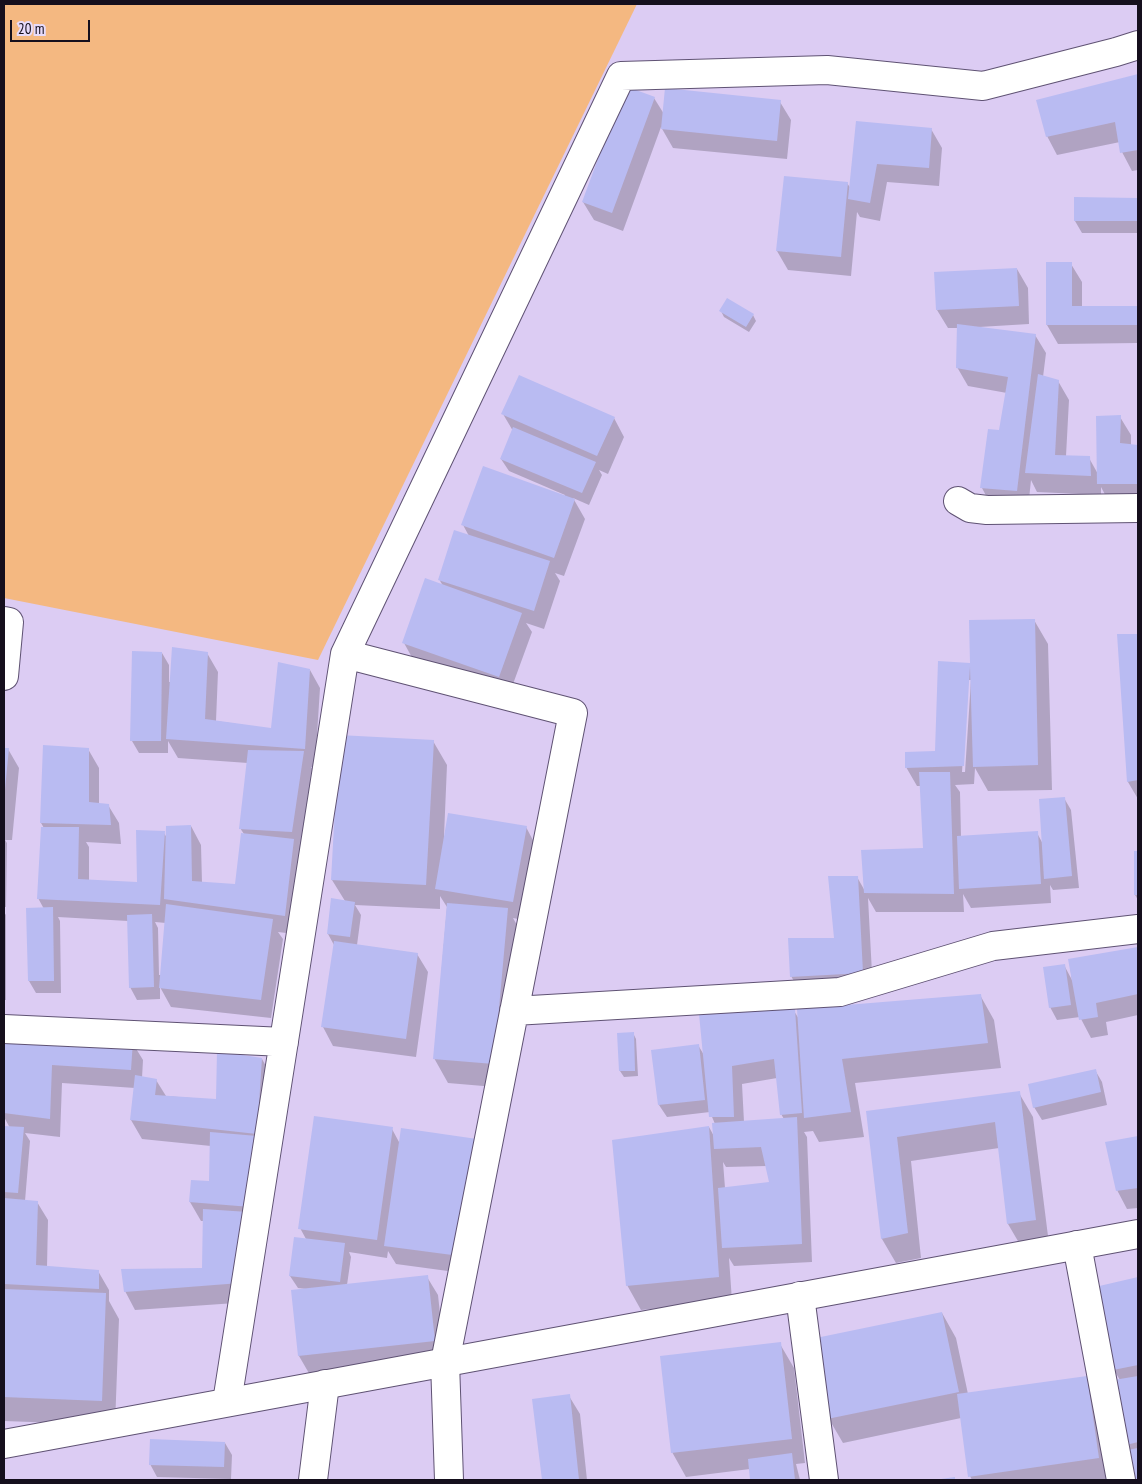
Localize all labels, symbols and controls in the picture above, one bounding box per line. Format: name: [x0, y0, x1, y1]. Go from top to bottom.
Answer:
scale bar: [12, 10, 92, 42]
text: 20 m: [18, 19, 44, 38]

